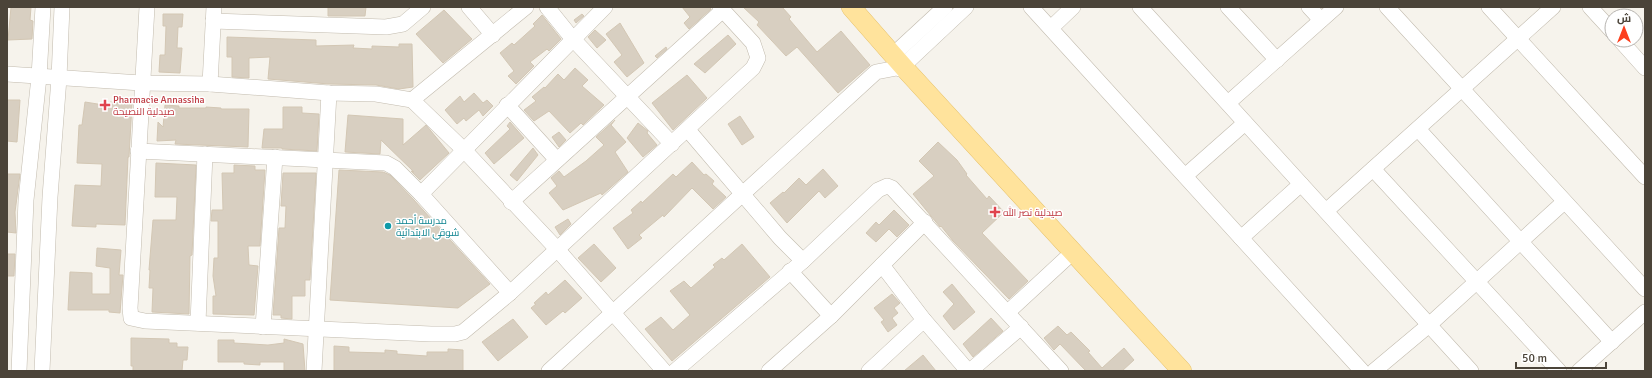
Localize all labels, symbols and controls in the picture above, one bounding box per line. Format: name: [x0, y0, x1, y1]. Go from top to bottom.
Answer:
north arrow: [1604, 8, 1644, 48]
text: ش: [1617, 12, 1631, 25]
place label: Pharmacie Annassiha صيدلية النصيحة: [113, 94, 205, 118]
marker: Pharmacie Annassiha صيدلية النصيحة: [100, 100, 110, 110]
place label: صيدلية نصر الله: [1003, 205, 1062, 219]
marker: صيدلية نصر الله: [990, 207, 1000, 217]
place label: مدرسة أحمد شوقي الابتدائية: [396, 214, 459, 240]
marker: مدرسة أحمد شوقي الابتدائية: [383, 221, 393, 231]
scale bar: [1516, 344, 1606, 370]
text: 50 m: [1522, 351, 1547, 366]

